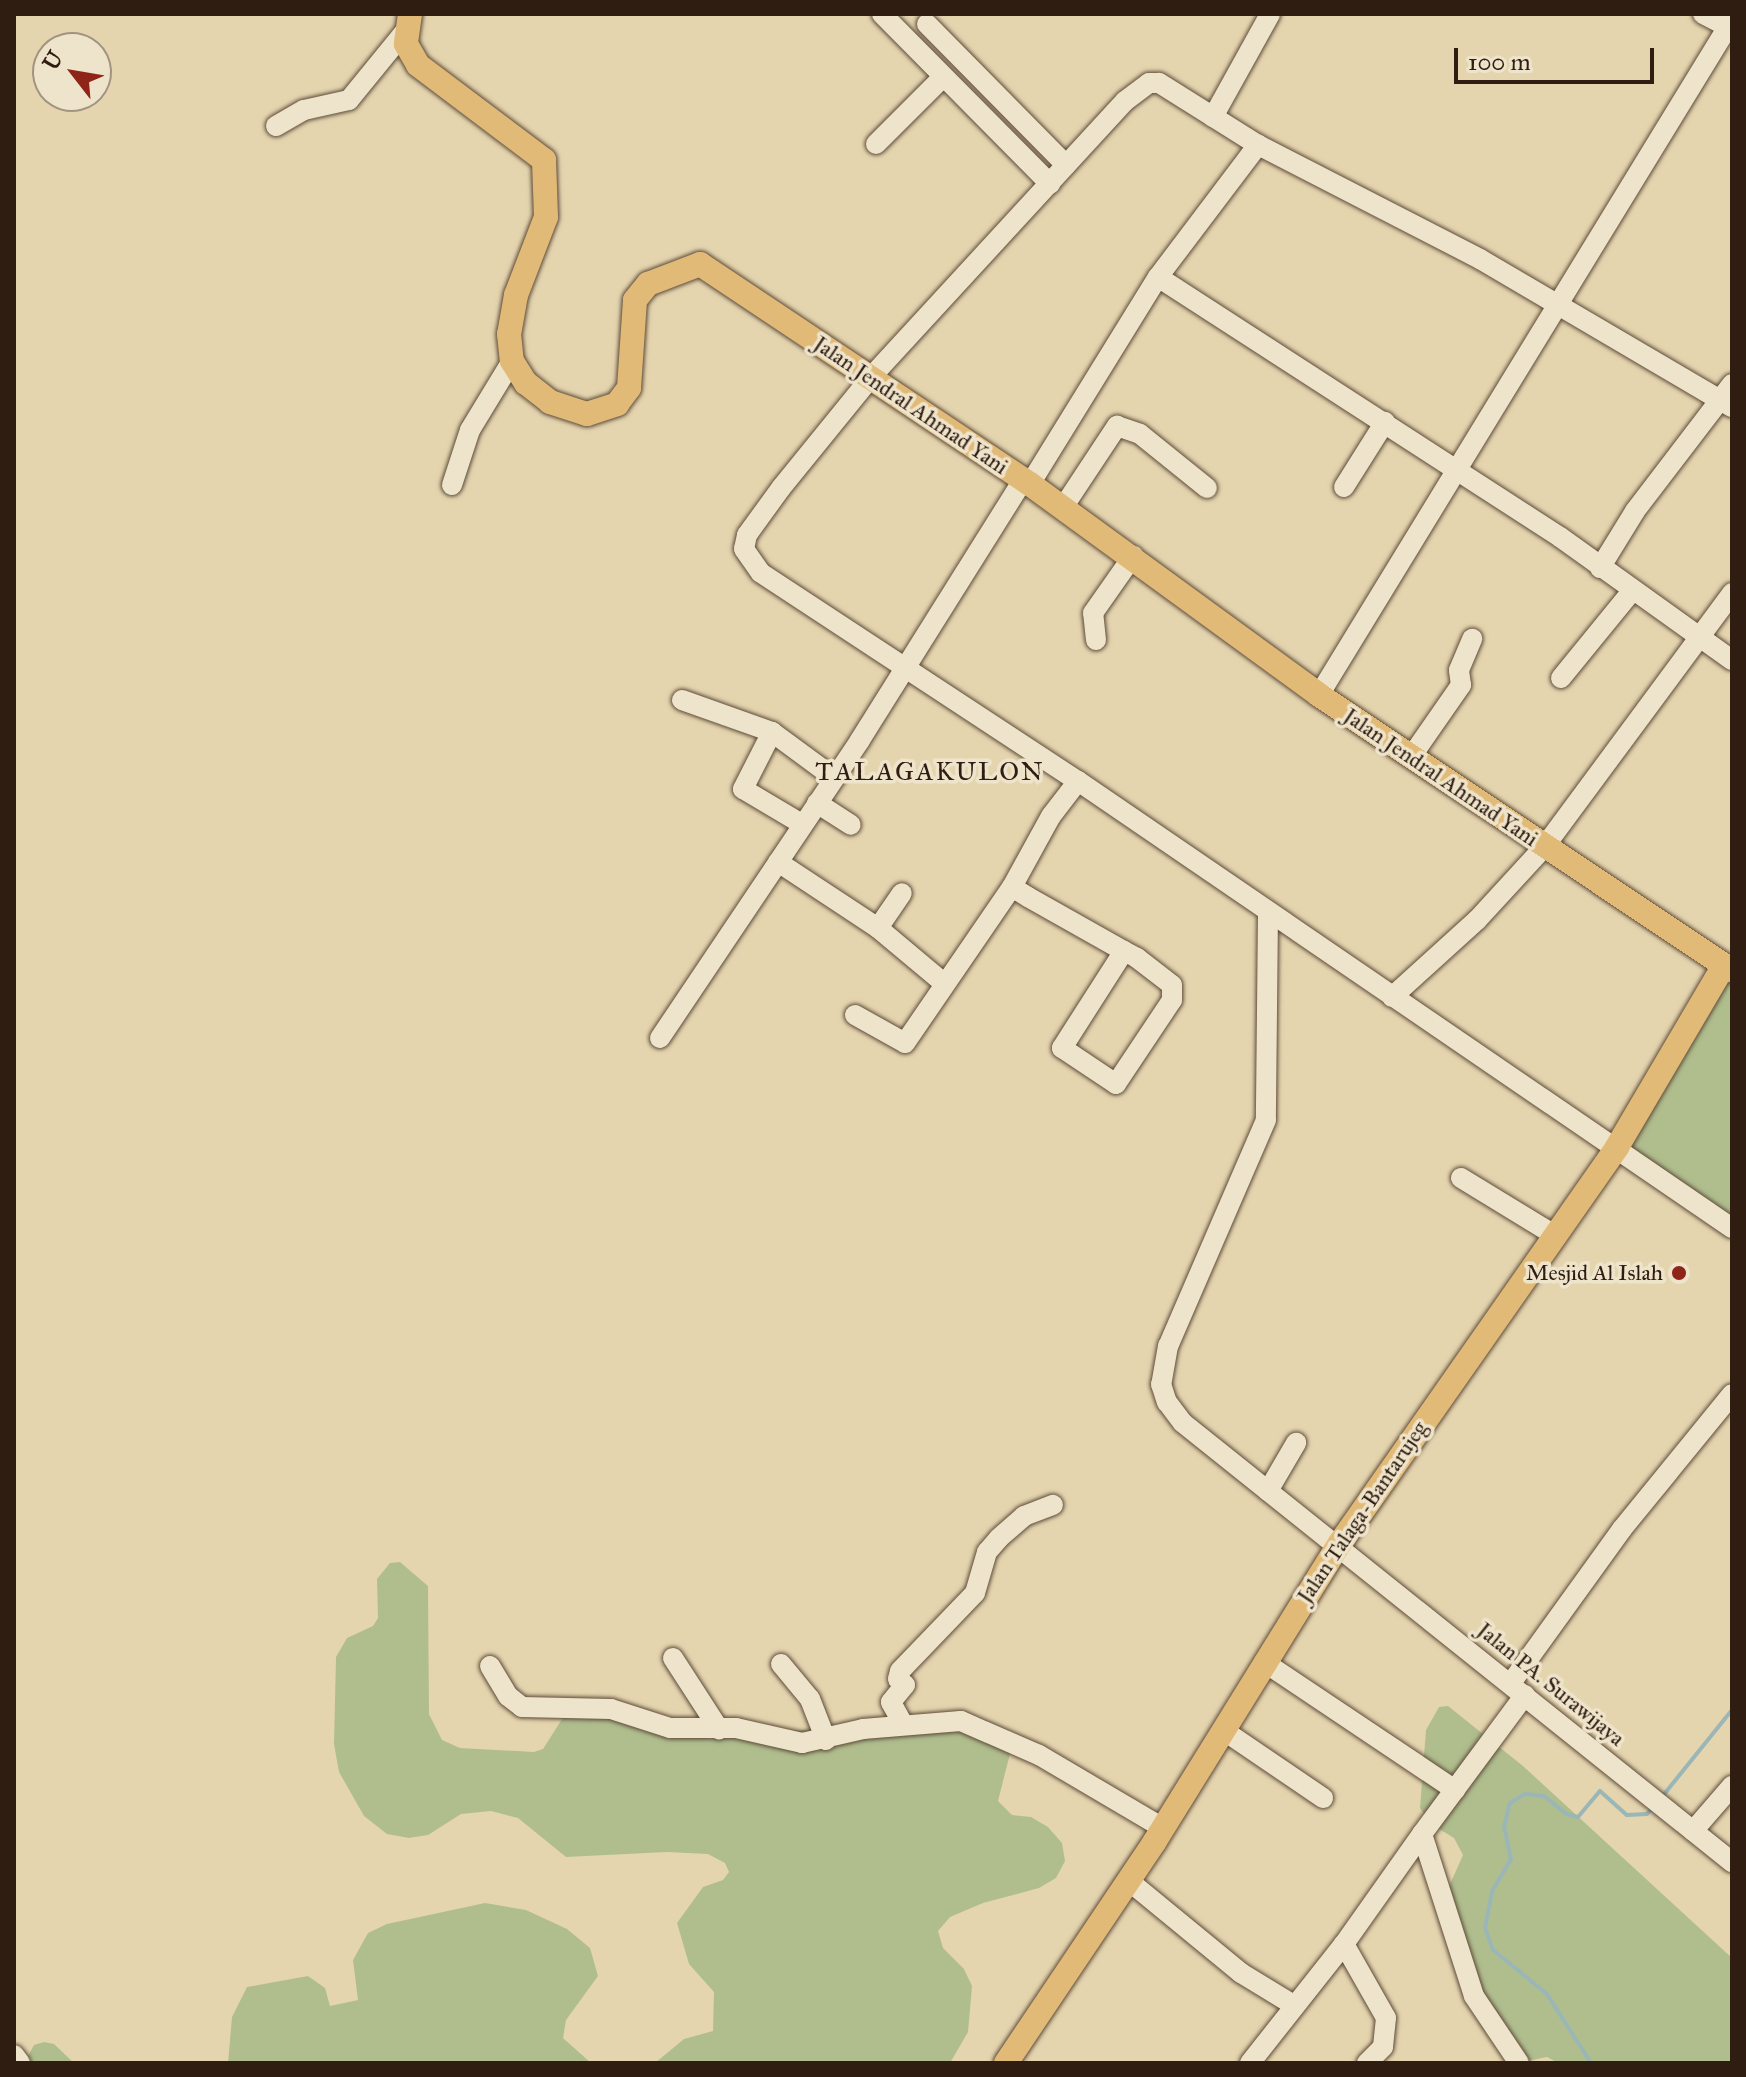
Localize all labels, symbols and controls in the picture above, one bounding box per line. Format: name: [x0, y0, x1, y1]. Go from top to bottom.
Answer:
north arrow: [32, 32, 112, 112]
scale bar: [1458, 32, 1658, 82]
text: U: [37, 46, 69, 75]
text: 100 m: [1468, 47, 1531, 77]
street label: Jalan Jendral Ahmad Yani: [809, 330, 1013, 480]
street label: Jalan Jendral Ahmad Yani: [1339, 702, 1543, 852]
district label: TALAGAKULON: [815, 756, 1045, 788]
place label: Mesjid Al Islah: [1526, 1260, 1663, 1286]
marker: Mesjid Al Islah: [1670, 1264, 1688, 1282]
street label: Jalan Talaga-Bantarujeg: [1291, 1416, 1433, 1608]
street label: Jalan PA. Surawijaya: [1472, 1617, 1630, 1751]

